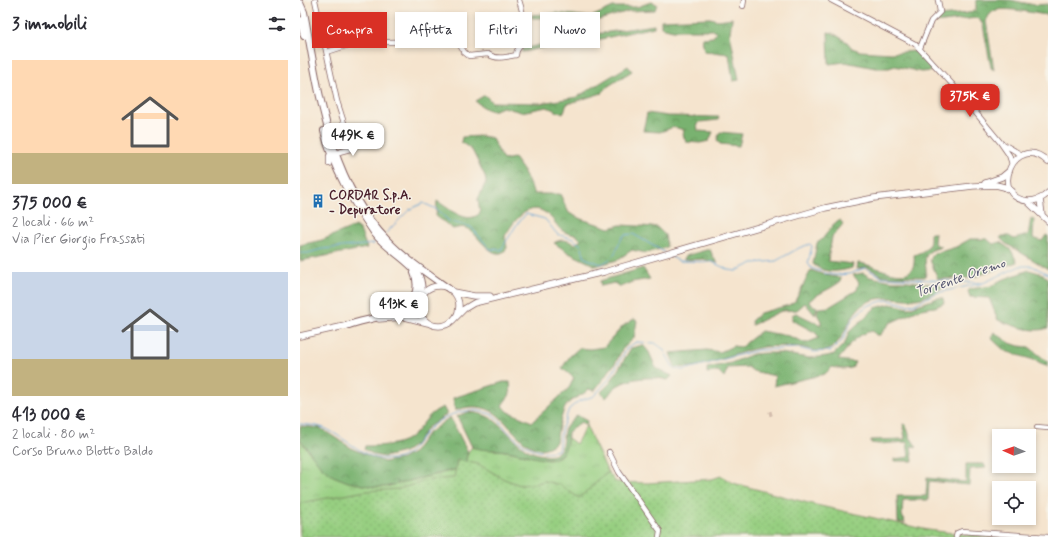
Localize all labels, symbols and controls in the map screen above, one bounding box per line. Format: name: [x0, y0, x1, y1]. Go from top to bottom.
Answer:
chip: Compra: [312, 12, 387, 48]
chip: Affitta: [395, 12, 467, 48]
chip: Filtri: [475, 12, 532, 48]
chip: Nuovo: [540, 12, 600, 48]
text: 3 immobili: [12, 13, 87, 35]
icon: filters: [266, 13, 288, 35]
pin: 375K €: [937, 84, 1003, 118]
icon: home: [114, 86, 186, 158]
text: 375K €: [950, 88, 990, 105]
pin: 449K €: [320, 123, 386, 157]
text: 449K €: [331, 127, 375, 144]
place label: CORDAR S.p.A. - Depuratore: [329, 187, 411, 219]
text: 375 000 €: [12, 192, 87, 214]
building icon: CORDAR S.p.A. - Depuratore: [310, 193, 326, 209]
text: 2 locali · 66 m²: [12, 214, 94, 231]
text: Via Pier Giorgio Frassati: [12, 231, 145, 248]
water label: Torrente Oremo: [913, 254, 1008, 302]
pin: 413K €: [366, 292, 432, 326]
text: 413K €: [379, 296, 419, 313]
icon: home: [114, 298, 186, 370]
text: 413 000 €: [12, 404, 86, 426]
text: 2 locali · 80 m²: [12, 426, 95, 443]
north arrow: [992, 429, 1036, 473]
map controls: [992, 429, 1036, 525]
text: Corso Bruno Blotto Baldo: [12, 443, 153, 460]
button: locate: [992, 481, 1036, 525]

